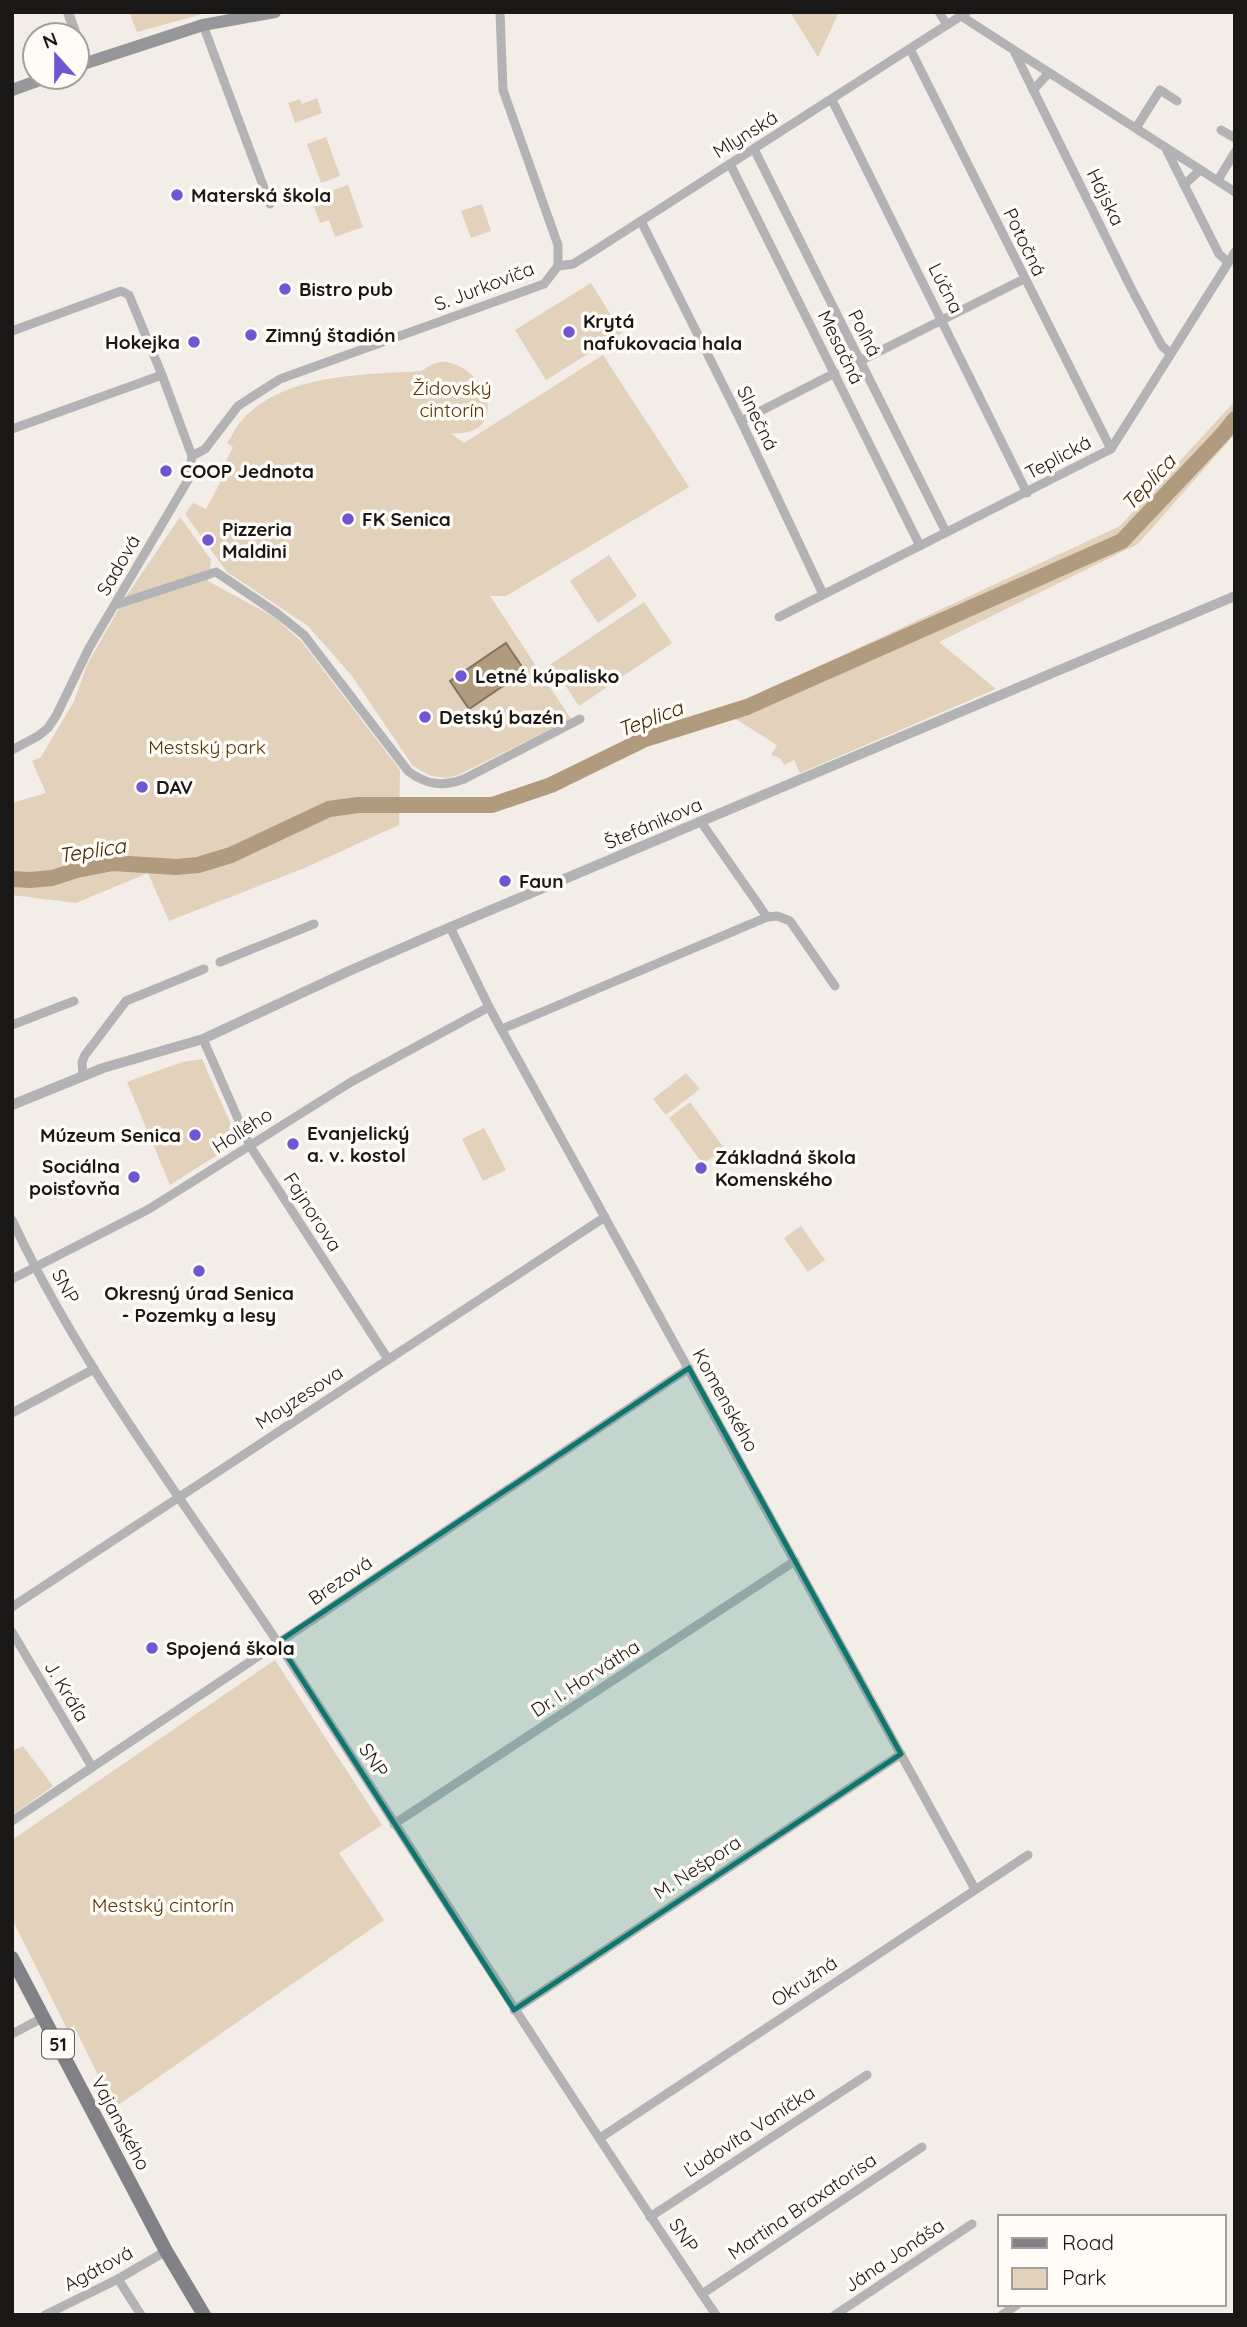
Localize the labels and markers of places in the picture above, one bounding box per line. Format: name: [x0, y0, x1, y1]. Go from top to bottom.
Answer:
place label: Materská škola: [191, 183, 331, 207]
marker: Materská škola: [169, 187, 185, 203]
place label: Bistro pub: [299, 277, 393, 301]
marker: Bistro pub: [277, 281, 293, 297]
place label: Krytá nafukovacia hala: [583, 309, 742, 355]
place label: Zimný štadión: [265, 323, 395, 347]
marker: Krytá nafukovacia hala: [561, 324, 577, 340]
marker: Zimný štadión: [243, 327, 259, 343]
place label: Hokejka: [105, 330, 180, 354]
marker: Hokejka: [186, 334, 202, 350]
place label: COOP Jednota: [180, 459, 314, 483]
marker: COOP Jednota: [158, 463, 174, 479]
place label: FK Senica: [362, 507, 451, 531]
marker: FK Senica: [340, 511, 356, 527]
place label: Pizzeria Maldini: [222, 517, 292, 563]
marker: Pizzeria Maldini: [200, 532, 216, 548]
place label: Letné kúpalisko: [475, 664, 619, 688]
marker: Letné kúpalisko: [453, 668, 469, 684]
place label: Detský bazén: [439, 705, 564, 729]
marker: Detský bazén: [417, 709, 433, 725]
place label: DAV: [156, 775, 193, 799]
marker: DAV: [134, 779, 150, 795]
place label: Faun: [519, 869, 564, 893]
marker: Faun: [497, 873, 513, 889]
place label: Evanjelický a. v. kostol: [307, 1121, 409, 1167]
place label: Múzeum Senica: [40, 1123, 181, 1147]
marker: Múzeum Senica: [187, 1127, 203, 1143]
marker: Evanjelický a. v. kostol: [285, 1136, 301, 1152]
place label: Základná škola Komenského: [715, 1145, 856, 1191]
place label: Sociálna poisťovňa: [29, 1154, 120, 1200]
marker: Základná škola Komenského: [693, 1160, 709, 1176]
marker: Sociálna poisťovňa: [126, 1169, 142, 1185]
marker: Okresný úrad Senica - Pozemky a lesy: [191, 1263, 207, 1279]
place label: Okresný úrad Senica - Pozemky a lesy: [104, 1281, 294, 1327]
place label: Spojená škola: [166, 1636, 295, 1660]
marker: Spojená škola: [144, 1640, 160, 1656]

